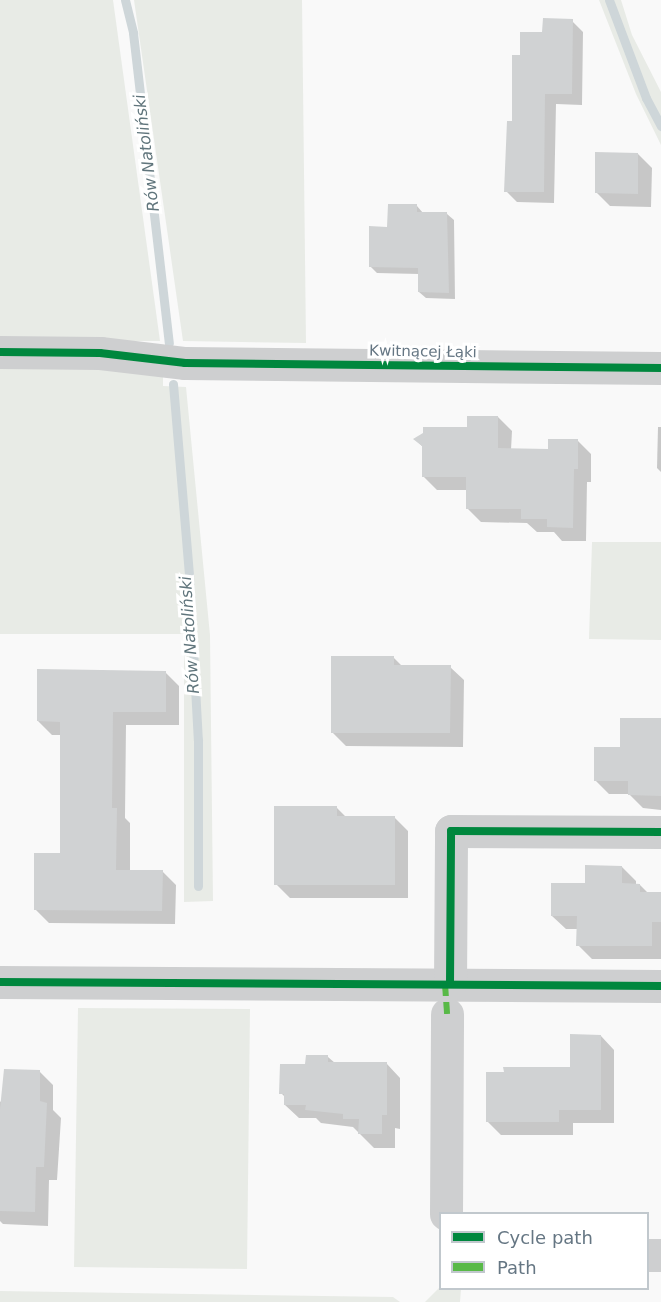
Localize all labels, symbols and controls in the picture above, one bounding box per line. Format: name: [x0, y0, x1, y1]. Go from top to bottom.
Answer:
water label: Rów Natoliński: [130, 93, 164, 213]
street label: Kwitnącej Łąki: [369, 342, 477, 362]
water label: Rów Natoliński: [176, 575, 204, 695]
legend: [439, 1212, 649, 1290]
text: Cycle path: [497, 1227, 593, 1248]
text: Path: [497, 1257, 537, 1278]

